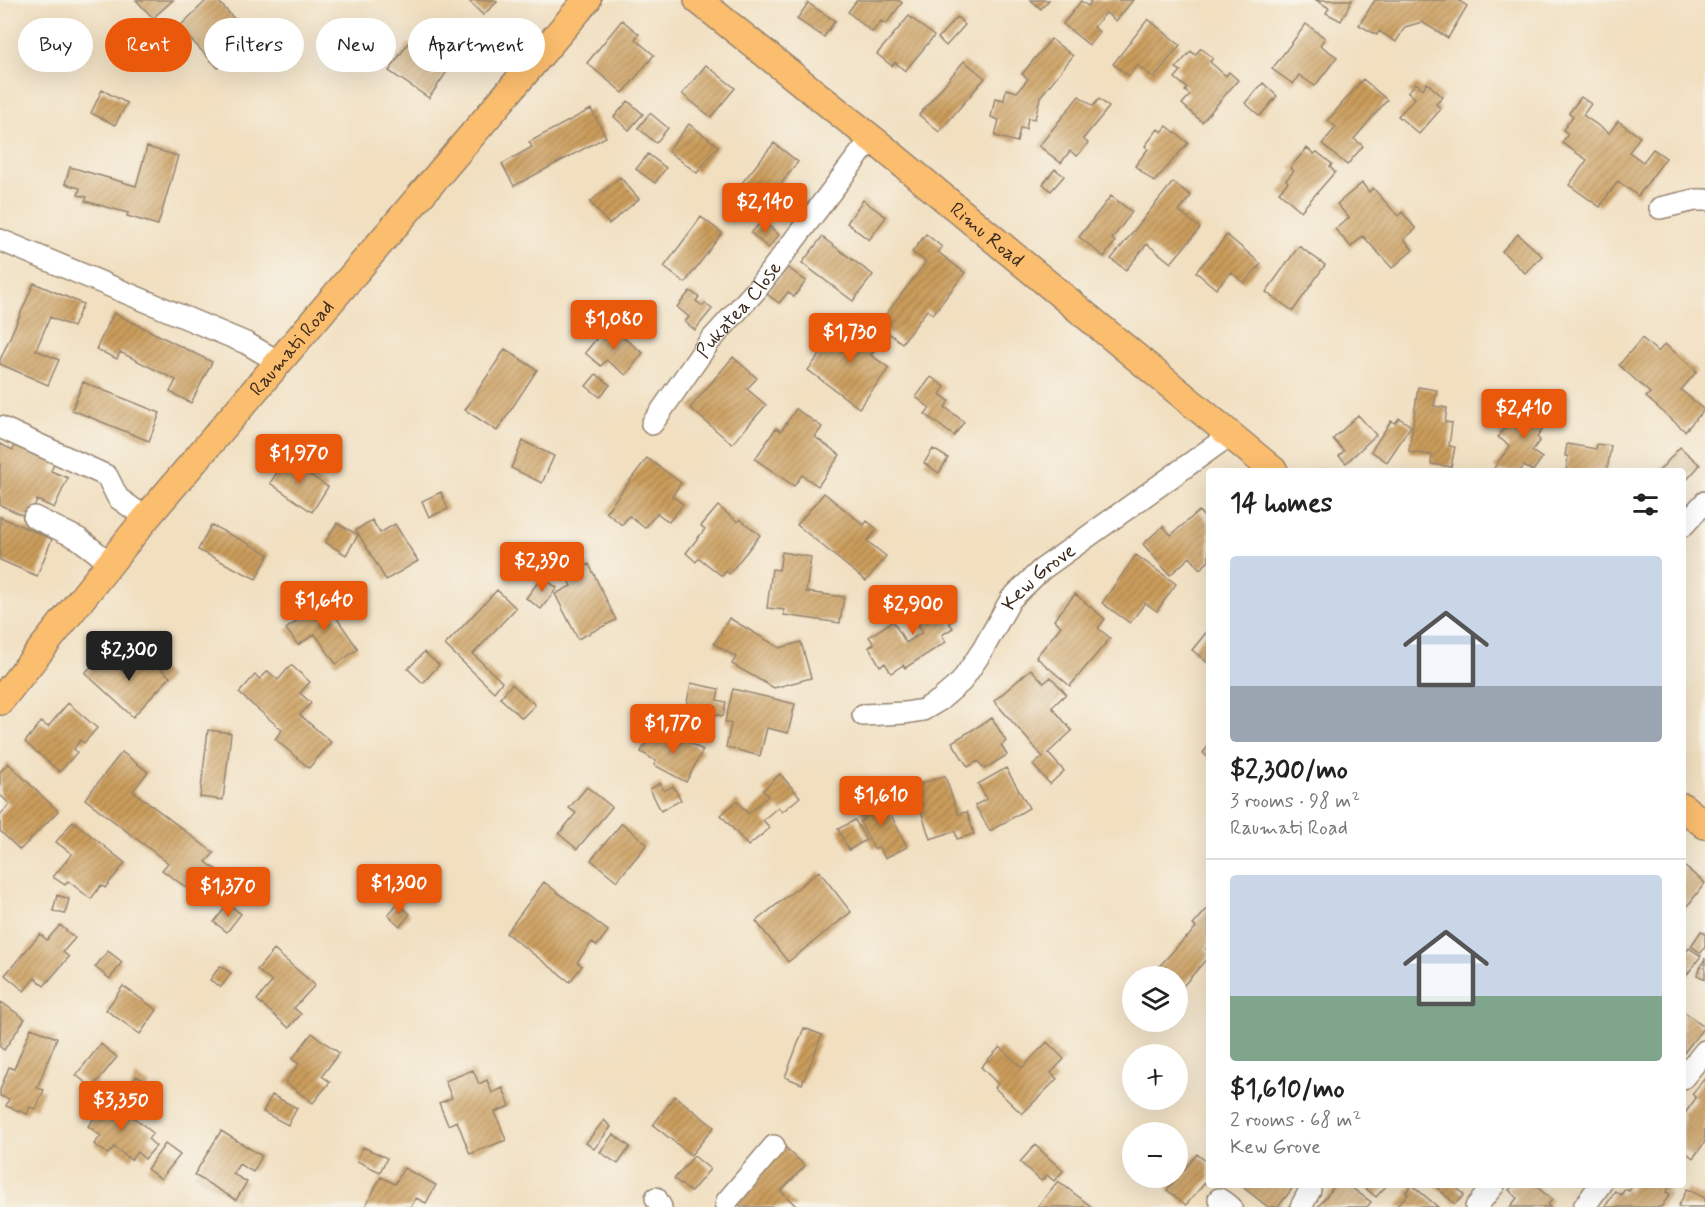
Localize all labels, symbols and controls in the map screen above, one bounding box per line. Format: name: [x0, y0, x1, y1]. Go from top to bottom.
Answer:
chip: Buy: [18, 18, 93, 72]
chip: Rent: [105, 18, 192, 72]
chip: Filters: [204, 18, 304, 72]
chip: New: [316, 18, 396, 72]
chip: Apartment: [408, 18, 545, 72]
pin: $2,140: [716, 183, 814, 234]
text: $2,140: [736, 189, 794, 216]
street label: Rimu Road: [944, 196, 1029, 274]
street label: Pukatea Close: [690, 256, 789, 364]
street label: Raumati Road: [244, 295, 341, 402]
pin: $1,080: [565, 300, 663, 351]
text: $1,080: [585, 306, 643, 333]
pin: $1,730: [801, 313, 899, 364]
text: $1,730: [823, 319, 877, 346]
pin: $2,410: [1475, 389, 1573, 440]
text: $2,410: [1496, 395, 1553, 422]
pin: $1,970: [250, 434, 348, 485]
text: $1,970: [269, 440, 329, 467]
text: 14 homes: [1230, 487, 1332, 521]
icon: filters: [1629, 488, 1662, 521]
street label: Kew Grove: [996, 537, 1082, 615]
pin: $2,390: [493, 542, 591, 593]
text: $2,390: [514, 548, 570, 575]
pin: $1,640: [275, 581, 373, 632]
pin: $2,900: [864, 585, 962, 636]
text: $1,640: [294, 587, 354, 614]
text: $2,900: [882, 591, 944, 618]
icon: home: [1392, 595, 1500, 703]
pin: $2,300: [80, 631, 178, 682]
text: $2,300: [100, 637, 158, 664]
pin: $1,770: [624, 704, 722, 755]
text: $1,770: [644, 710, 702, 737]
text: $2,300/mo: [1230, 754, 1348, 788]
pin: $1,610: [832, 776, 930, 827]
text: $1,610: [853, 782, 909, 809]
text: 3 rooms · 98 m²: [1230, 788, 1360, 815]
text: Raumati Road: [1230, 815, 1348, 842]
pin: $1,300: [350, 864, 448, 915]
pin: $1,370: [179, 867, 277, 918]
text: $1,300: [371, 870, 427, 897]
text: $1,370: [200, 873, 256, 900]
icon: home: [1392, 914, 1500, 1022]
map controls: [1122, 966, 1188, 1188]
button: layers: [1122, 966, 1188, 1032]
button: +: [1122, 1044, 1188, 1110]
text: $1,610/mo: [1230, 1073, 1345, 1107]
pin: $3,350: [72, 1081, 170, 1132]
text: $3,350: [93, 1087, 149, 1114]
text: 2 rooms · 68 m²: [1230, 1107, 1361, 1134]
button: −: [1122, 1122, 1188, 1188]
text: Kew Grove: [1230, 1134, 1321, 1161]

